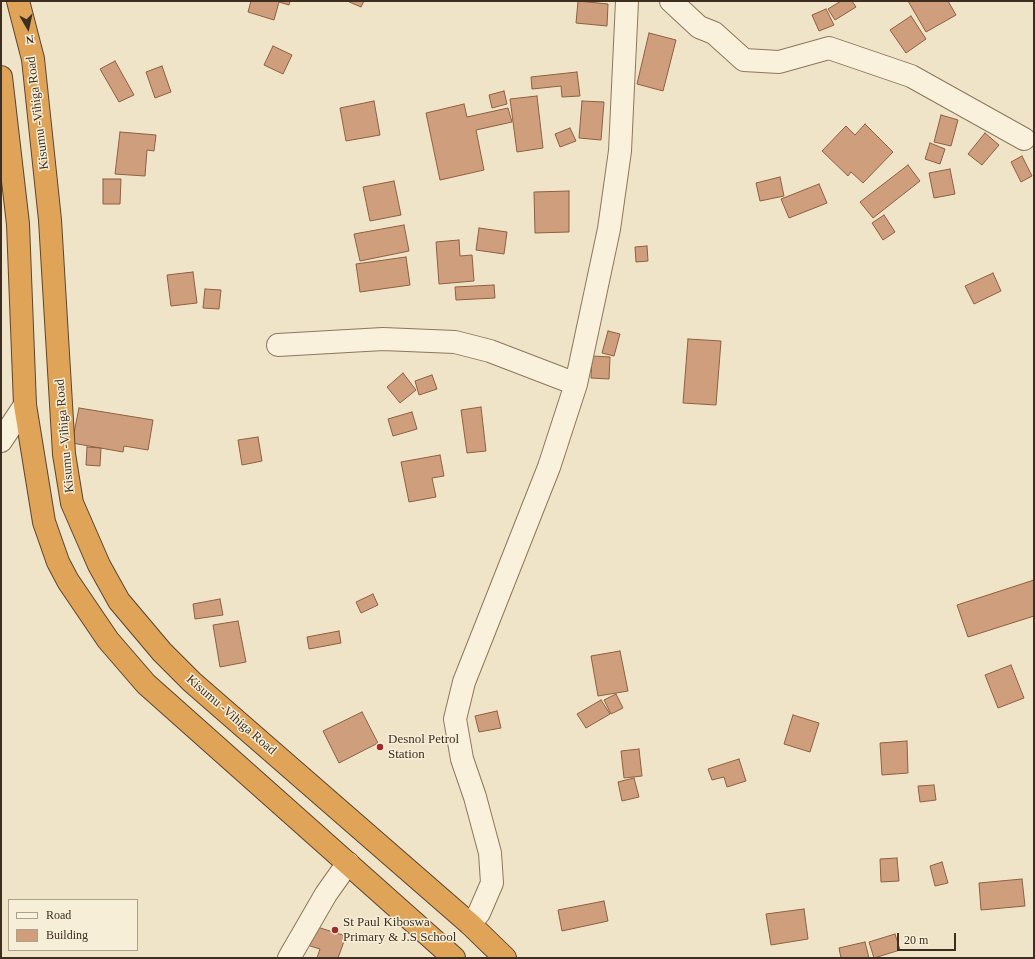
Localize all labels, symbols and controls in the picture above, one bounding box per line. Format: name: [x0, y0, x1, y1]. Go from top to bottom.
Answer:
north arrow: [8, 8, 48, 48]
text: N: [25, 33, 35, 46]
street label: Kisumu -Vihiga Road: [23, 55, 53, 171]
street label: Kisumu -Vihiga Road: [52, 379, 78, 493]
street label: Kisumu -Vihiga Road: [183, 672, 279, 758]
place label: Desnol Petrol Station: [388, 732, 459, 763]
marker: Desnol Petrol Station: [375, 742, 385, 752]
legend: [8, 899, 138, 951]
text: Road: [46, 908, 71, 922]
place label: St Paul Kiboswa Primary & J.S School: [343, 915, 456, 946]
marker: St Paul Kiboswa Primary & J.S School: [330, 925, 340, 935]
scale bar: [899, 925, 958, 951]
text: Building: [46, 928, 88, 942]
text: 20 m: [904, 933, 928, 947]

